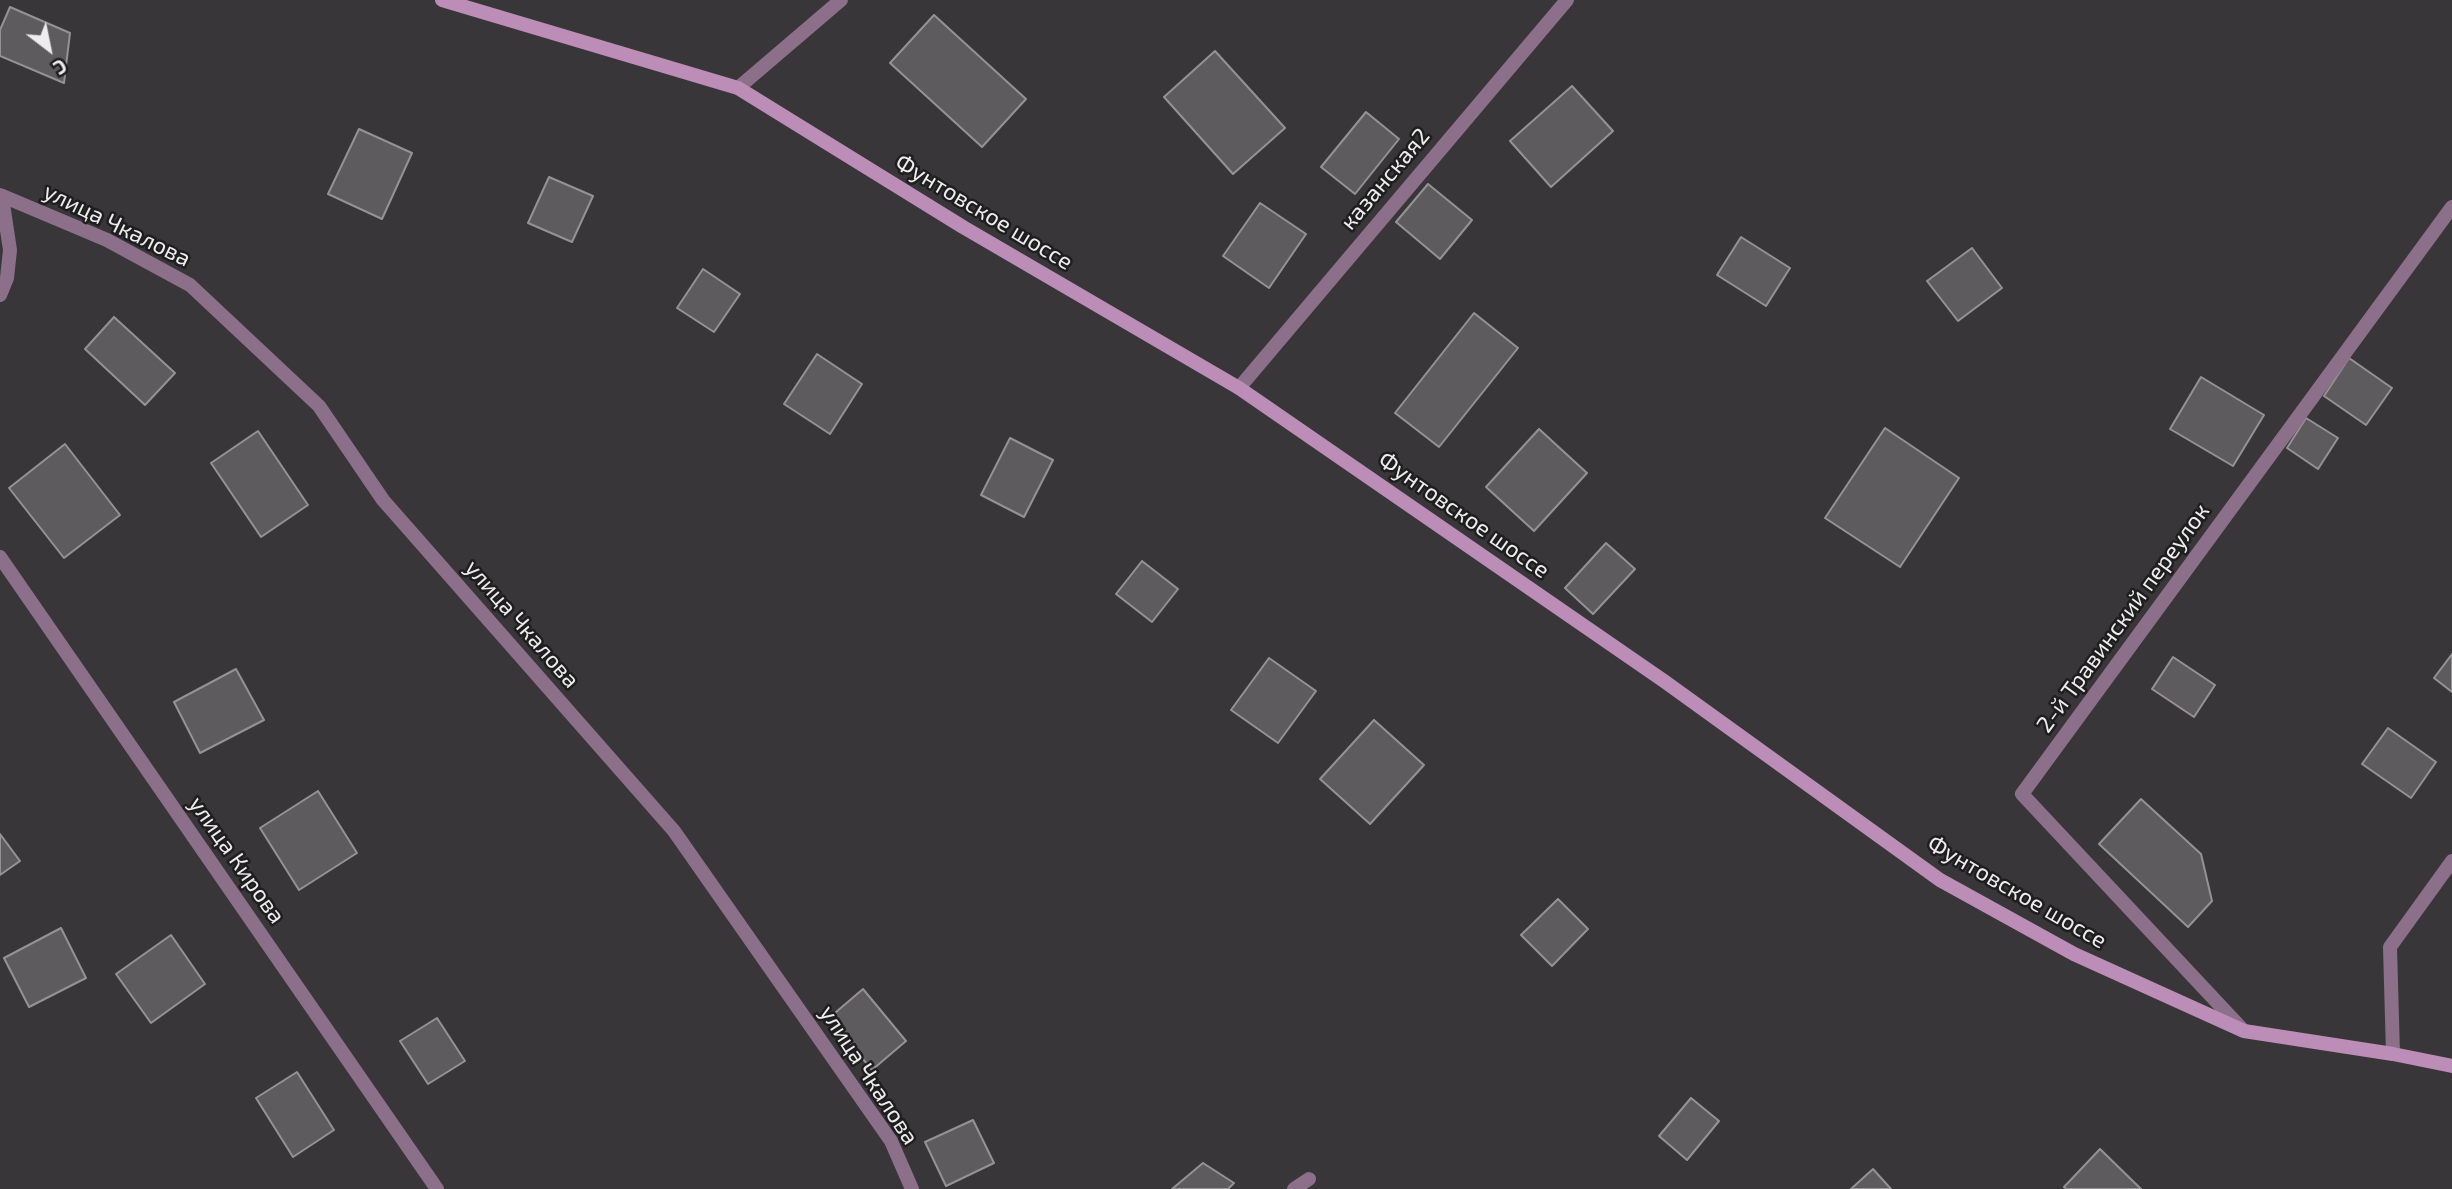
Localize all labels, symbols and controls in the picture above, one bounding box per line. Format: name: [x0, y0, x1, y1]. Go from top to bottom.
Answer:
north arrow: [14, 14, 84, 84]
text: С: [50, 55, 71, 80]
street label: казанская2: [1334, 123, 1436, 235]
street label: Фунтовское шоссе: [890, 148, 1078, 276]
street label: улица Чкалова: [39, 177, 195, 273]
street label: Фунтовское шоссе: [1373, 446, 1555, 584]
street label: 2-й Травинский переулок: [2031, 498, 2215, 738]
street label: улица Чкалова: [459, 554, 585, 694]
street label: улица Кирова: [183, 791, 291, 929]
street label: Фунтовское шоссе: [1923, 830, 2111, 954]
street label: улица Чкалова: [814, 1000, 924, 1150]

